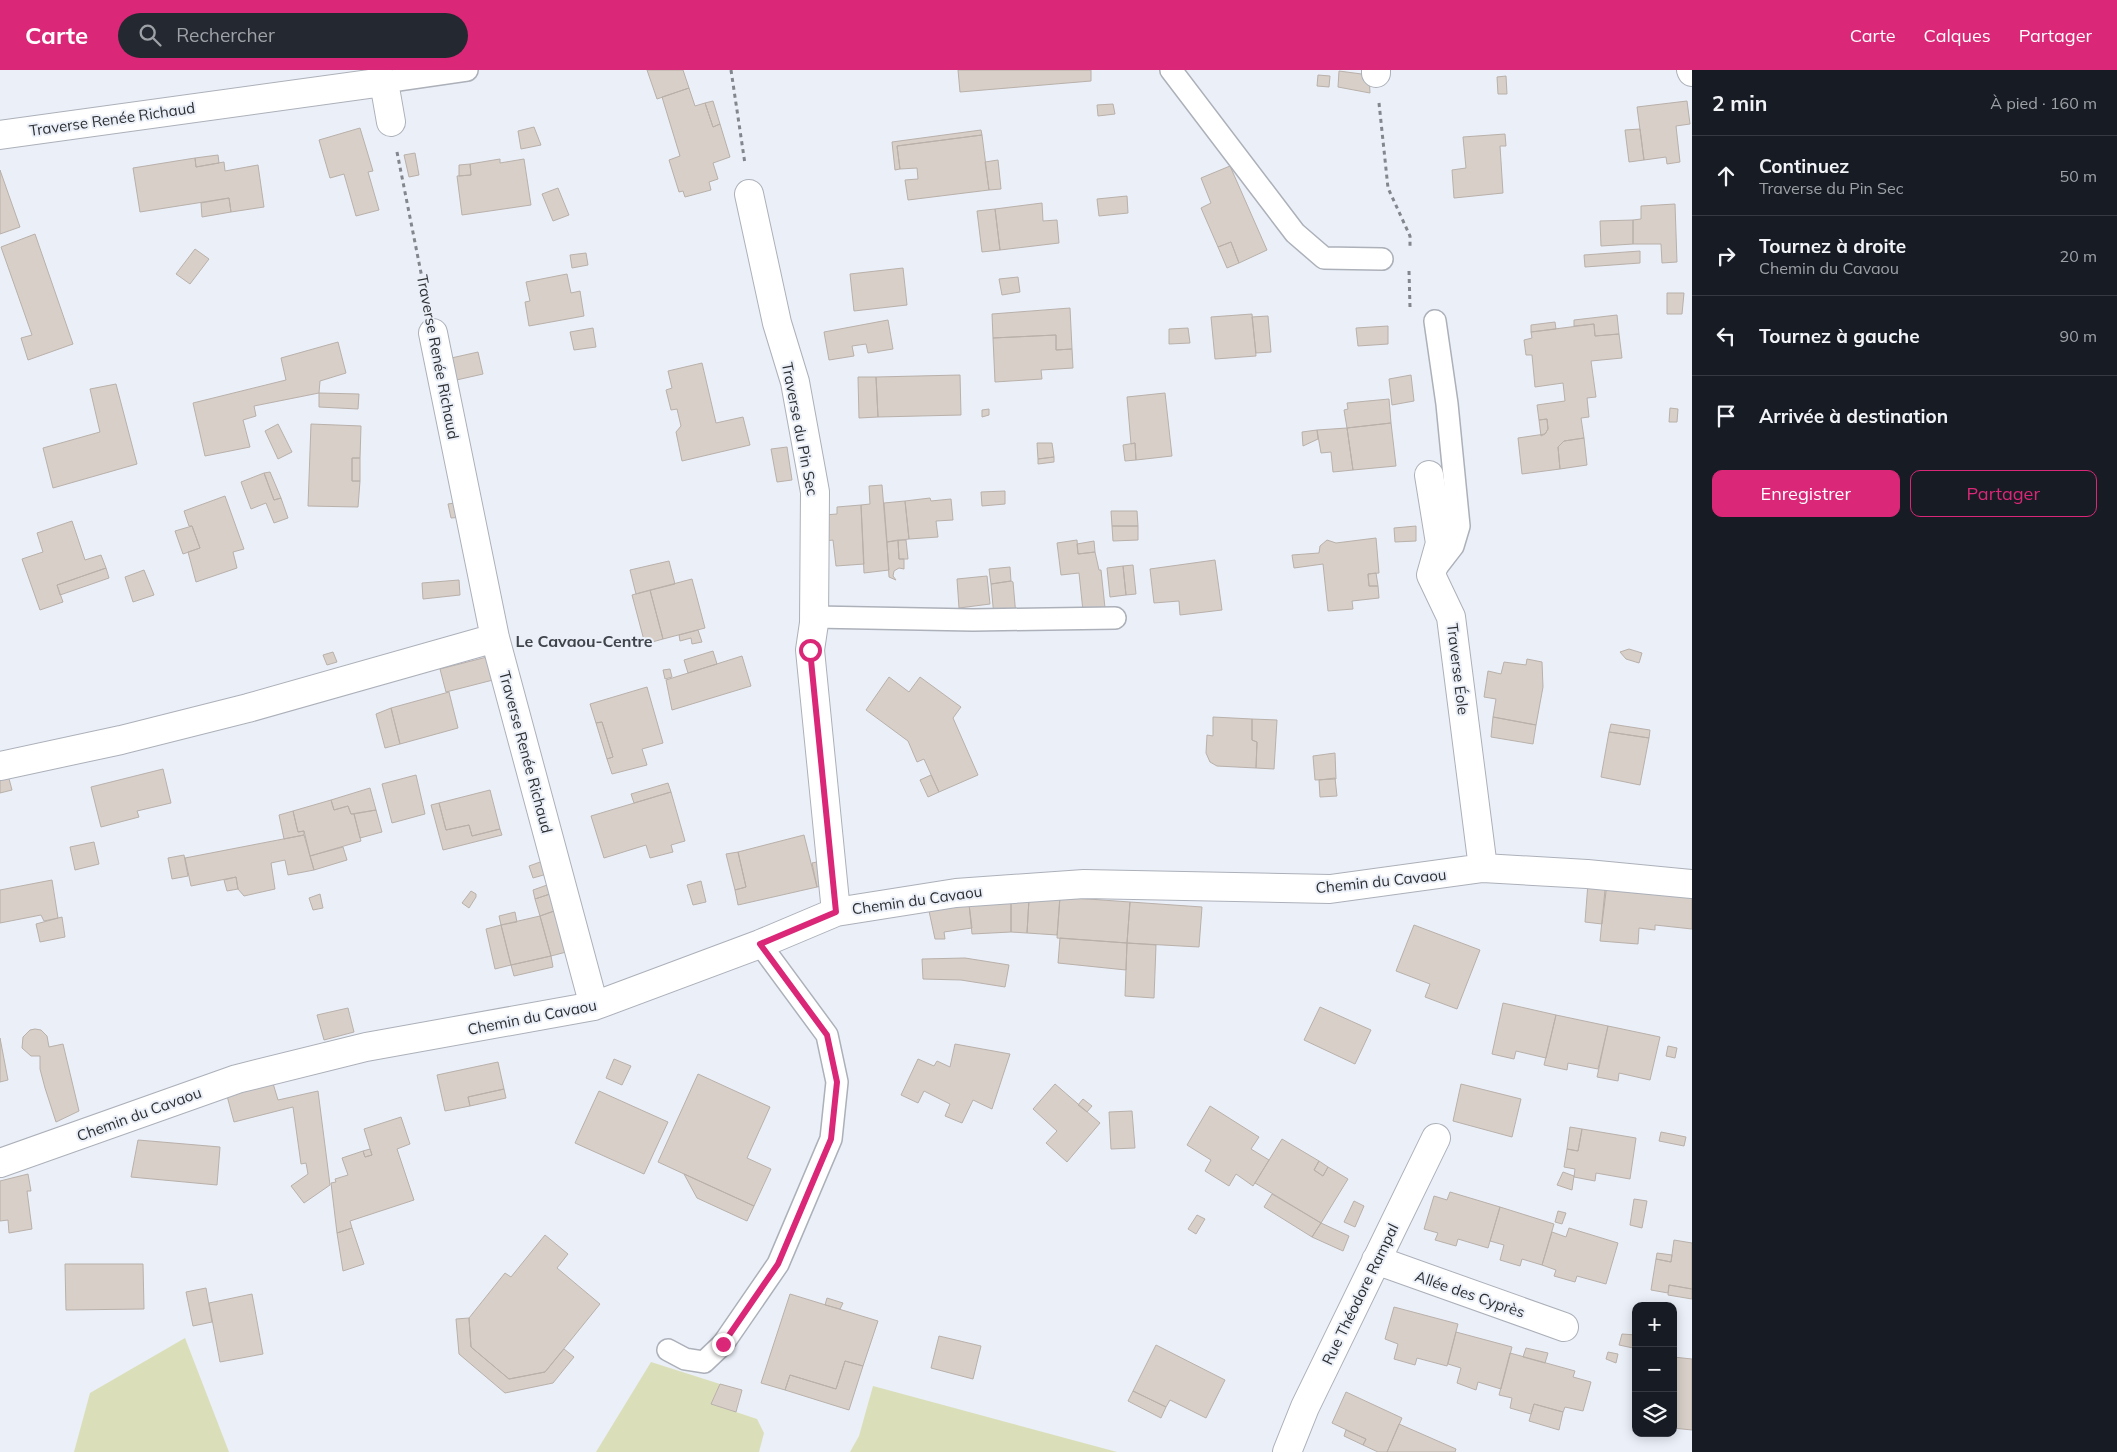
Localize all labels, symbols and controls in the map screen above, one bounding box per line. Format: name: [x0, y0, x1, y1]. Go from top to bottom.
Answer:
search box: [118, 13, 468, 58]
text: Carte: [25, 20, 88, 50]
icon: search: [136, 21, 164, 49]
text: Rechercher: [176, 23, 275, 47]
text: Carte: [1850, 24, 1896, 47]
text: Calques: [1924, 24, 1991, 47]
text: Partager: [2019, 24, 2092, 47]
text: 2 min: [1712, 90, 1767, 116]
text: À pied · 160 m: [1990, 93, 2097, 113]
street label: Traverse Renée Richaud: [28, 98, 196, 140]
text: Continuez: [1759, 154, 1849, 178]
icon: ahead: [1712, 162, 1740, 190]
text: 50 m: [2060, 166, 2097, 186]
text: Traverse du Pin Sec: [1759, 178, 1904, 198]
text: Tournez à droite: [1759, 234, 1906, 258]
icon: right: [1712, 242, 1740, 270]
text: 20 m: [2060, 246, 2097, 266]
text: Chemin du Cavaou: [1759, 258, 1899, 278]
street label: Traverse Renée Richaud: [413, 273, 463, 441]
icon: left: [1712, 322, 1740, 350]
text: Tournez à gauche: [1759, 324, 1920, 348]
text: 90 m: [2060, 326, 2097, 346]
street label: Traverse du Pin Sec: [778, 361, 822, 497]
icon: arrive: [1712, 402, 1740, 430]
text: Arrivée à destination: [1759, 404, 1948, 428]
button: Enregistrer: [1712, 470, 1900, 517]
button: Partager: [1910, 470, 2097, 517]
street label: Traverse Éole: [1443, 622, 1473, 716]
district label: Le Cavaou-Centre: [516, 631, 653, 651]
route start: [799, 639, 822, 662]
street label: Traverse Renée Richaud: [495, 669, 557, 835]
street label: Chemin du Cavaou: [1315, 865, 1447, 897]
street label: Chemin du Cavaou: [851, 881, 983, 919]
street label: Chemin du Cavaou: [466, 995, 598, 1039]
street label: Chemin du Cavaou: [74, 1083, 204, 1145]
street label: Rue Théodore Rampal: [1318, 1220, 1402, 1368]
street label: Allée des Cyprès: [1413, 1266, 1527, 1322]
map controls: [1632, 1302, 1677, 1437]
button: +: [1632, 1302, 1677, 1347]
route end: [712, 1333, 735, 1356]
button: −: [1632, 1347, 1677, 1392]
button: layers: [1632, 1392, 1677, 1437]

